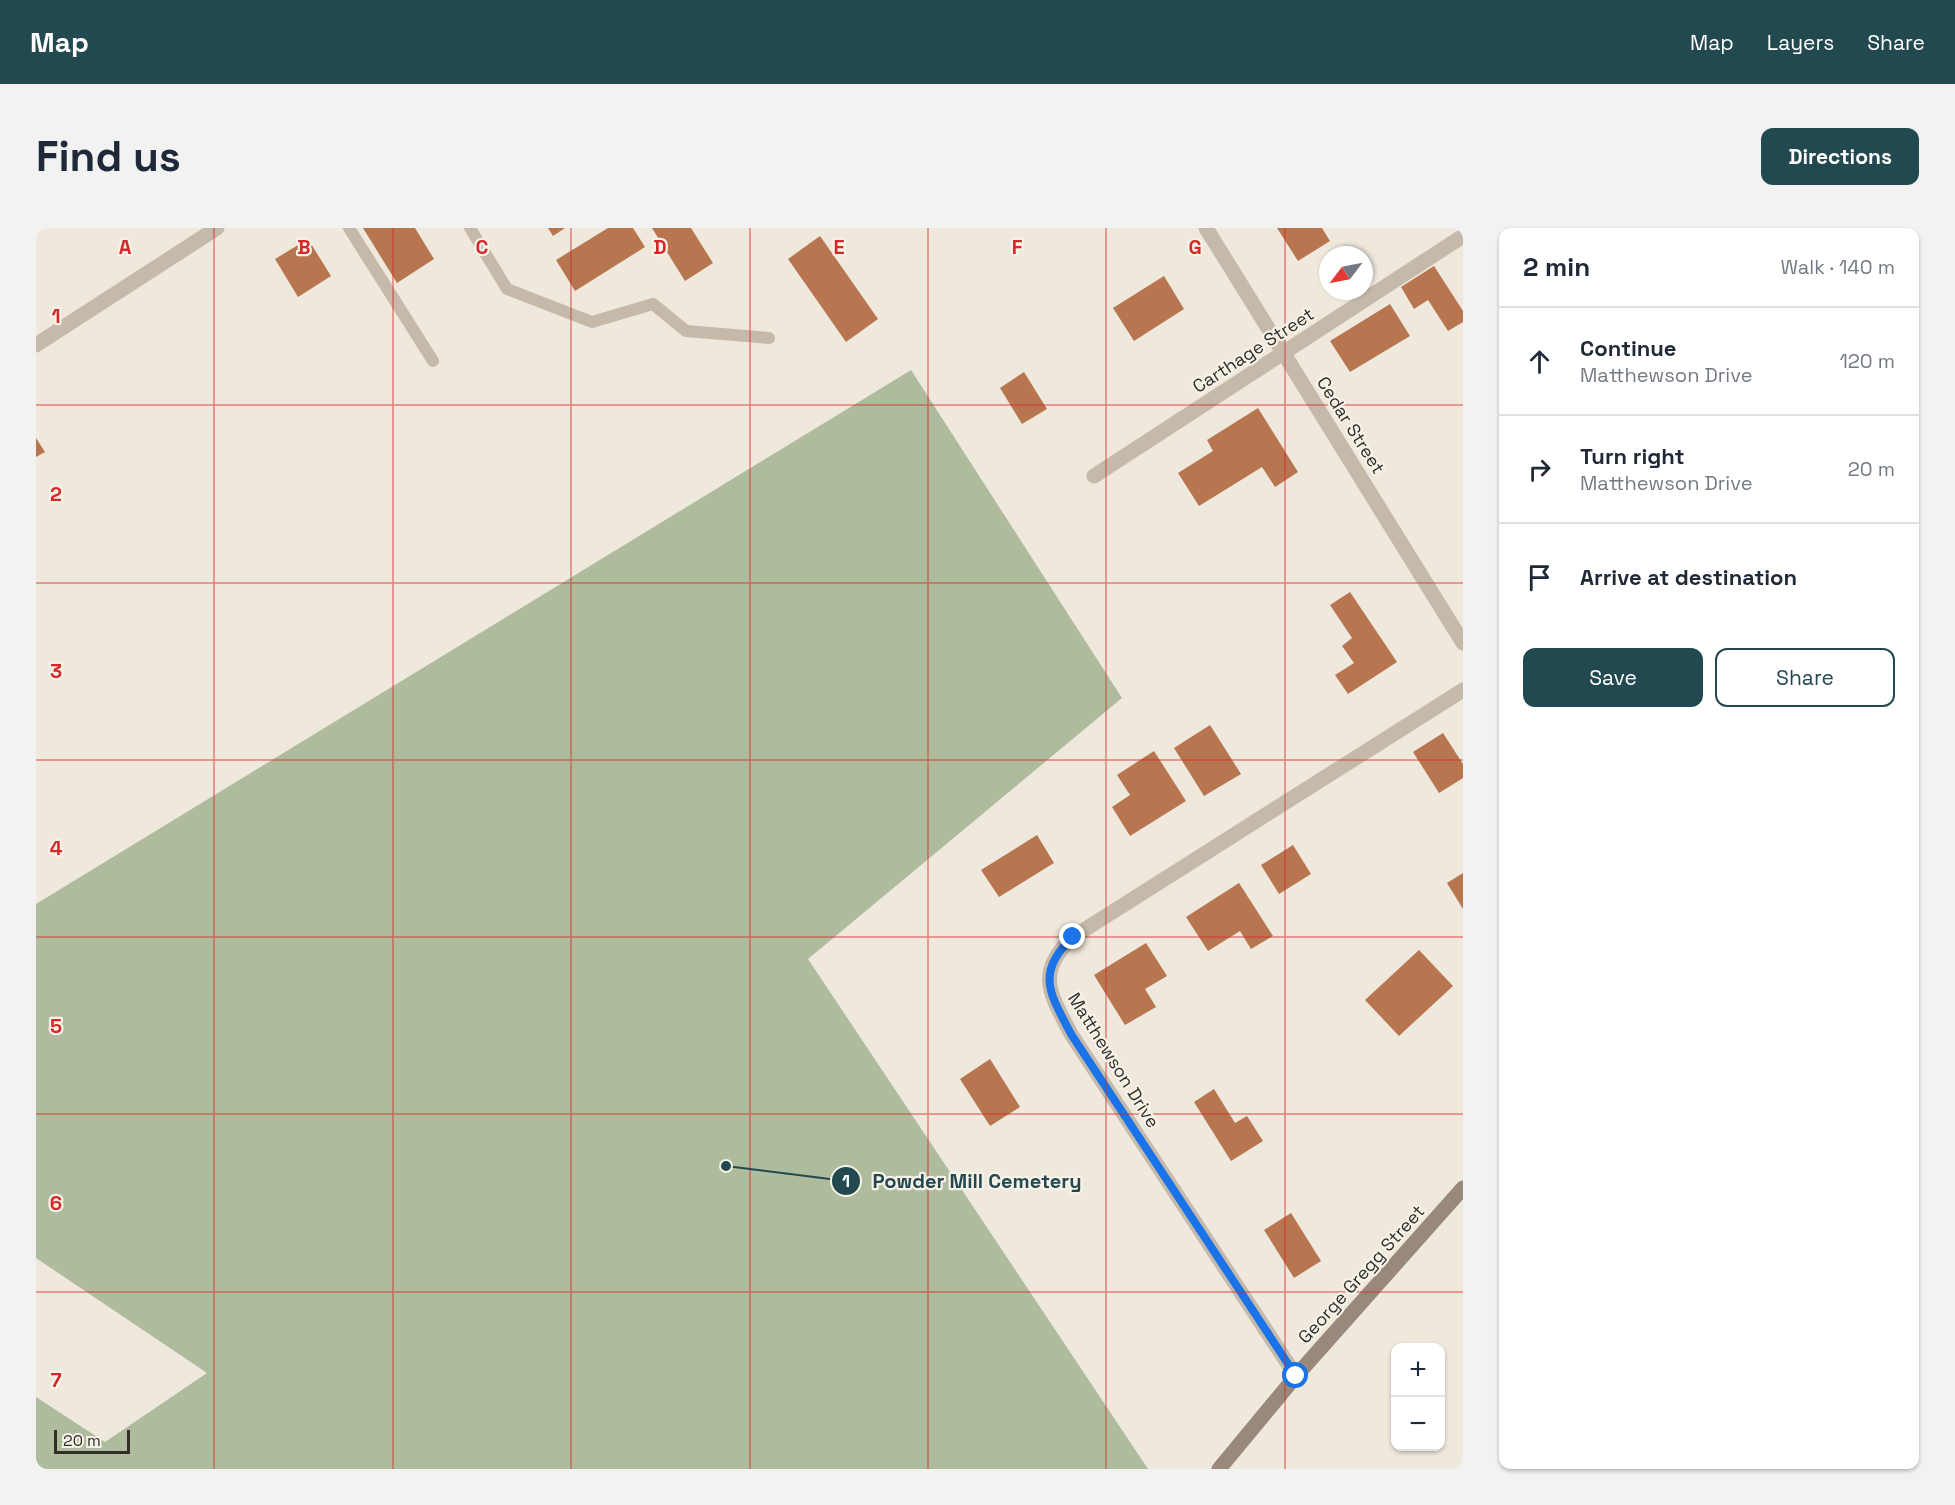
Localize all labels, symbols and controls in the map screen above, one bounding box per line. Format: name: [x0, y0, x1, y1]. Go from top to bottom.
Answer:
text: Map: [30, 24, 89, 60]
text: Map: [1690, 29, 1734, 56]
text: Layers: [1767, 29, 1834, 56]
text: Share: [1867, 29, 1925, 56]
button: Directions: [1761, 128, 1919, 185]
text: Find us: [36, 130, 181, 183]
text: A: [119, 234, 132, 260]
text: B: [297, 234, 311, 260]
text: C: [476, 234, 489, 260]
text: D: [653, 234, 667, 260]
text: E: [833, 234, 845, 260]
text: F: [1012, 234, 1023, 260]
text: G: [1188, 234, 1202, 260]
north arrow: [1319, 246, 1373, 300]
text: 2 min: [1523, 250, 1590, 284]
text: Walk · 140 m: [1781, 254, 1895, 280]
street label: Carthage Street: [1188, 302, 1318, 398]
text: 1: [51, 303, 61, 329]
text: Continue: [1580, 334, 1676, 362]
icon: ahead: [1523, 345, 1556, 378]
text: 120 m: [1839, 348, 1895, 374]
text: Matthewson Drive: [1580, 362, 1752, 388]
street label: Cedar Street: [1312, 372, 1390, 478]
text: Turn right: [1580, 442, 1685, 470]
icon: right: [1523, 453, 1556, 486]
text: 20 m: [1848, 456, 1895, 482]
text: Matthewson Drive: [1580, 470, 1752, 496]
text: 2: [50, 481, 62, 507]
icon: arrive: [1523, 561, 1556, 594]
text: Arrive at destination: [1580, 563, 1797, 591]
button: Save: [1523, 648, 1703, 707]
button: Share: [1715, 648, 1895, 707]
text: 3: [50, 658, 62, 684]
text: 4: [50, 835, 63, 861]
route end: [1059, 923, 1085, 949]
street label: Matthewson Drive: [1063, 988, 1165, 1132]
text: 5: [50, 1013, 62, 1039]
callout: Powder Mill Cemetery: [831, 1162, 1094, 1200]
text: Powder Mill Cemetery: [873, 1168, 1081, 1194]
text: 1: [842, 1169, 850, 1192]
text: 6: [50, 1190, 62, 1216]
street label: George Gregg Street: [1293, 1200, 1429, 1348]
map controls: [1391, 1343, 1445, 1451]
button: +: [1391, 1343, 1445, 1397]
route start: [1282, 1362, 1308, 1388]
text: 7: [50, 1367, 62, 1393]
button: −: [1391, 1397, 1445, 1451]
scale bar: [54, 1427, 130, 1454]
text: 20 m: [63, 1430, 101, 1451]

